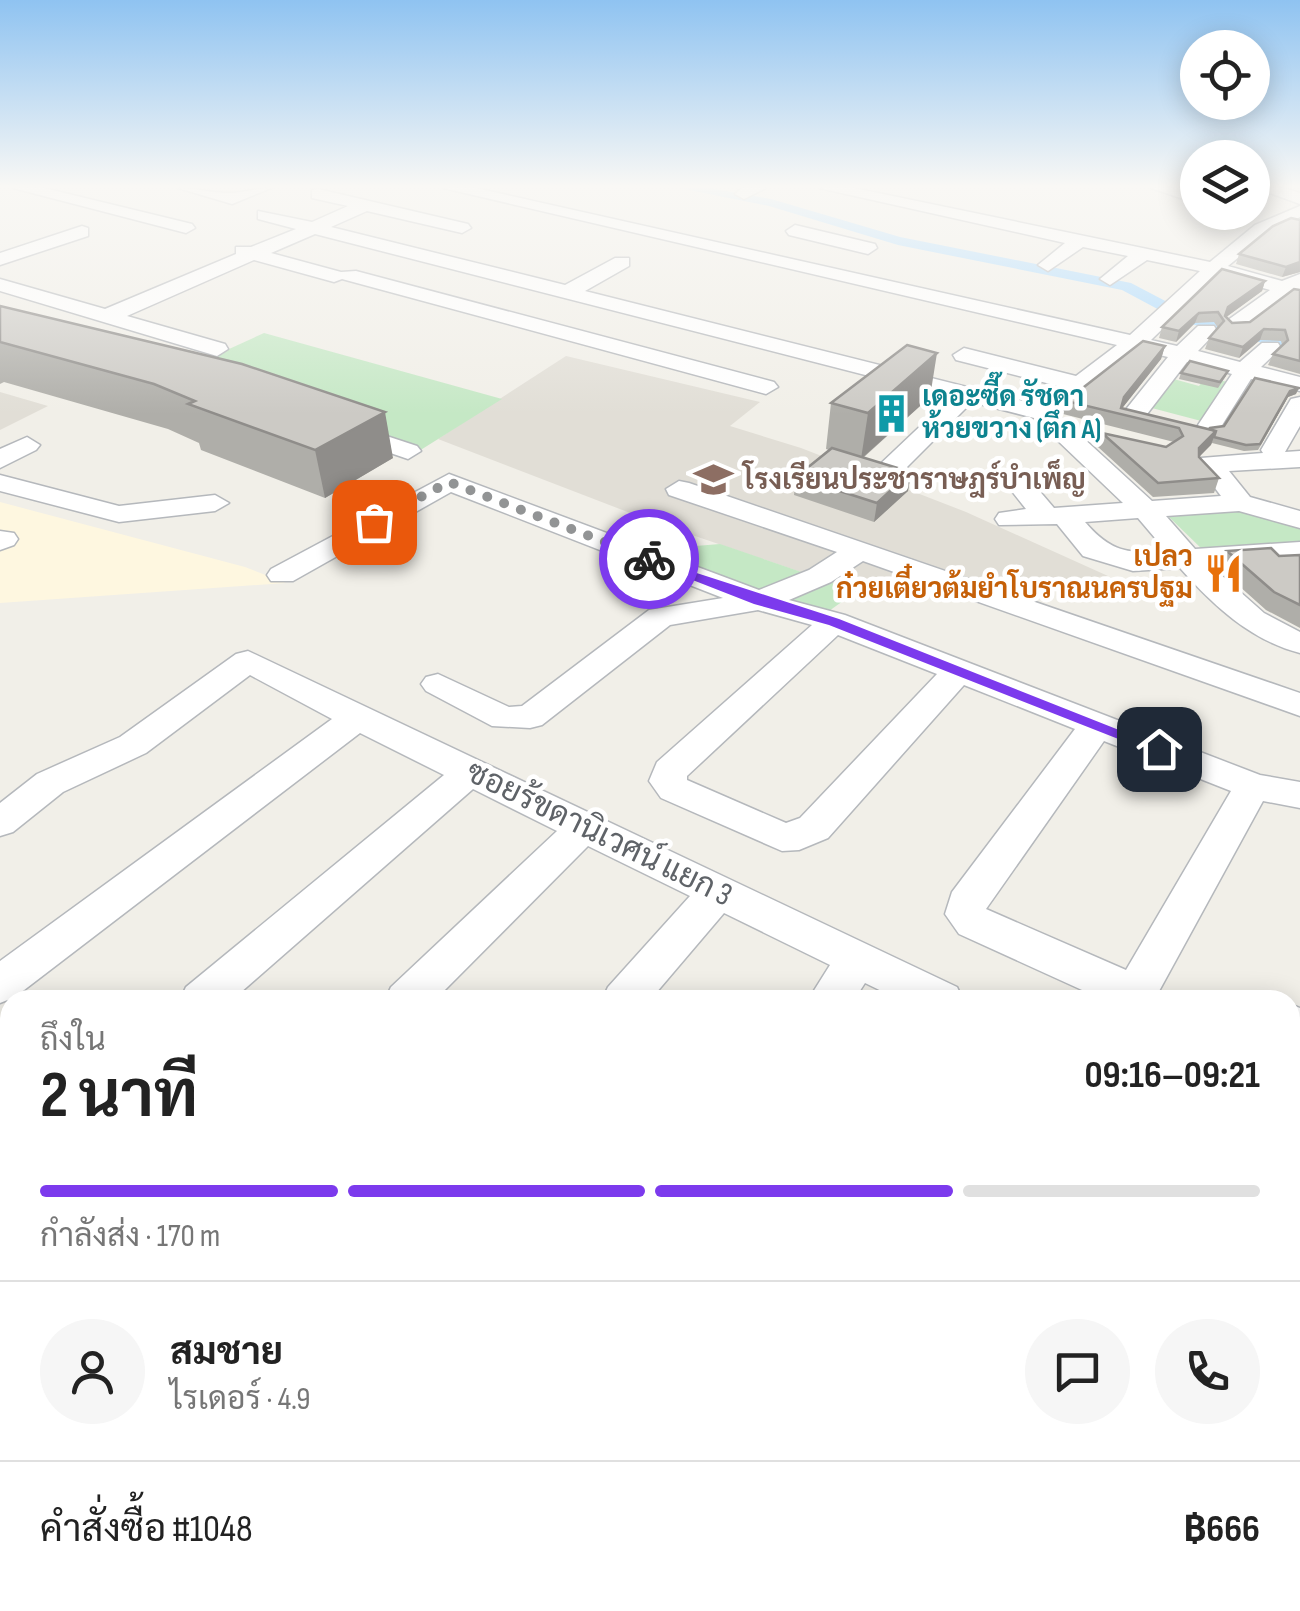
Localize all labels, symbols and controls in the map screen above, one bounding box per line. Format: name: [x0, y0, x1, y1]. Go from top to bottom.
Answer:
map controls: [1180, 30, 1270, 230]
button: locate: [1180, 30, 1270, 120]
button: layers: [1180, 140, 1270, 230]
place label: เดอะซี๊ด รัชดา ห้วยขวาง (ตึก A): [922, 371, 1101, 446]
building icon: เดอะซี๊ด รัชดา ห้วยขวาง (ตึก A): [871, 392, 913, 434]
school or university icon: โรงเรียนประชาราษฎร์บำเพ็ญ: [692, 459, 734, 501]
place label: โรงเรียนประชาราษฎร์บำเพ็ญ: [741, 459, 1086, 498]
pin: [332, 480, 417, 565]
icon: bag: [347, 495, 402, 550]
courier: [599, 509, 699, 609]
icon: bike: [622, 532, 677, 587]
place label: เปลว ก๋วยเตี๋ยวต้มยำโบราณนครปฐม: [836, 541, 1193, 607]
restaurant icon: เปลว ก๋วยเตี๋ยวต้มยำโบราณนครปฐม: [1202, 552, 1244, 594]
pin: [1117, 707, 1202, 792]
icon: home: [1132, 722, 1187, 777]
street label: ซอยร้ขดานิเวศน์ แยก 3: [460, 750, 740, 915]
text: ถึงใน: [40, 1021, 106, 1060]
text: 09:16–09:21: [1084, 1053, 1260, 1098]
text: 2 นาที: [40, 1058, 198, 1136]
text: กำลังส่ง · 170 m: [40, 1217, 220, 1256]
button: person: [40, 1319, 145, 1424]
button: chat: [1025, 1319, 1130, 1424]
button: phone: [1155, 1319, 1260, 1424]
text: สมชาย: [170, 1330, 283, 1375]
text: ไรเดอร์ · 4.9: [170, 1380, 311, 1419]
text: คำสั่งซื้อ #1048: [40, 1507, 253, 1552]
text: ฿666: [1183, 1507, 1260, 1552]

